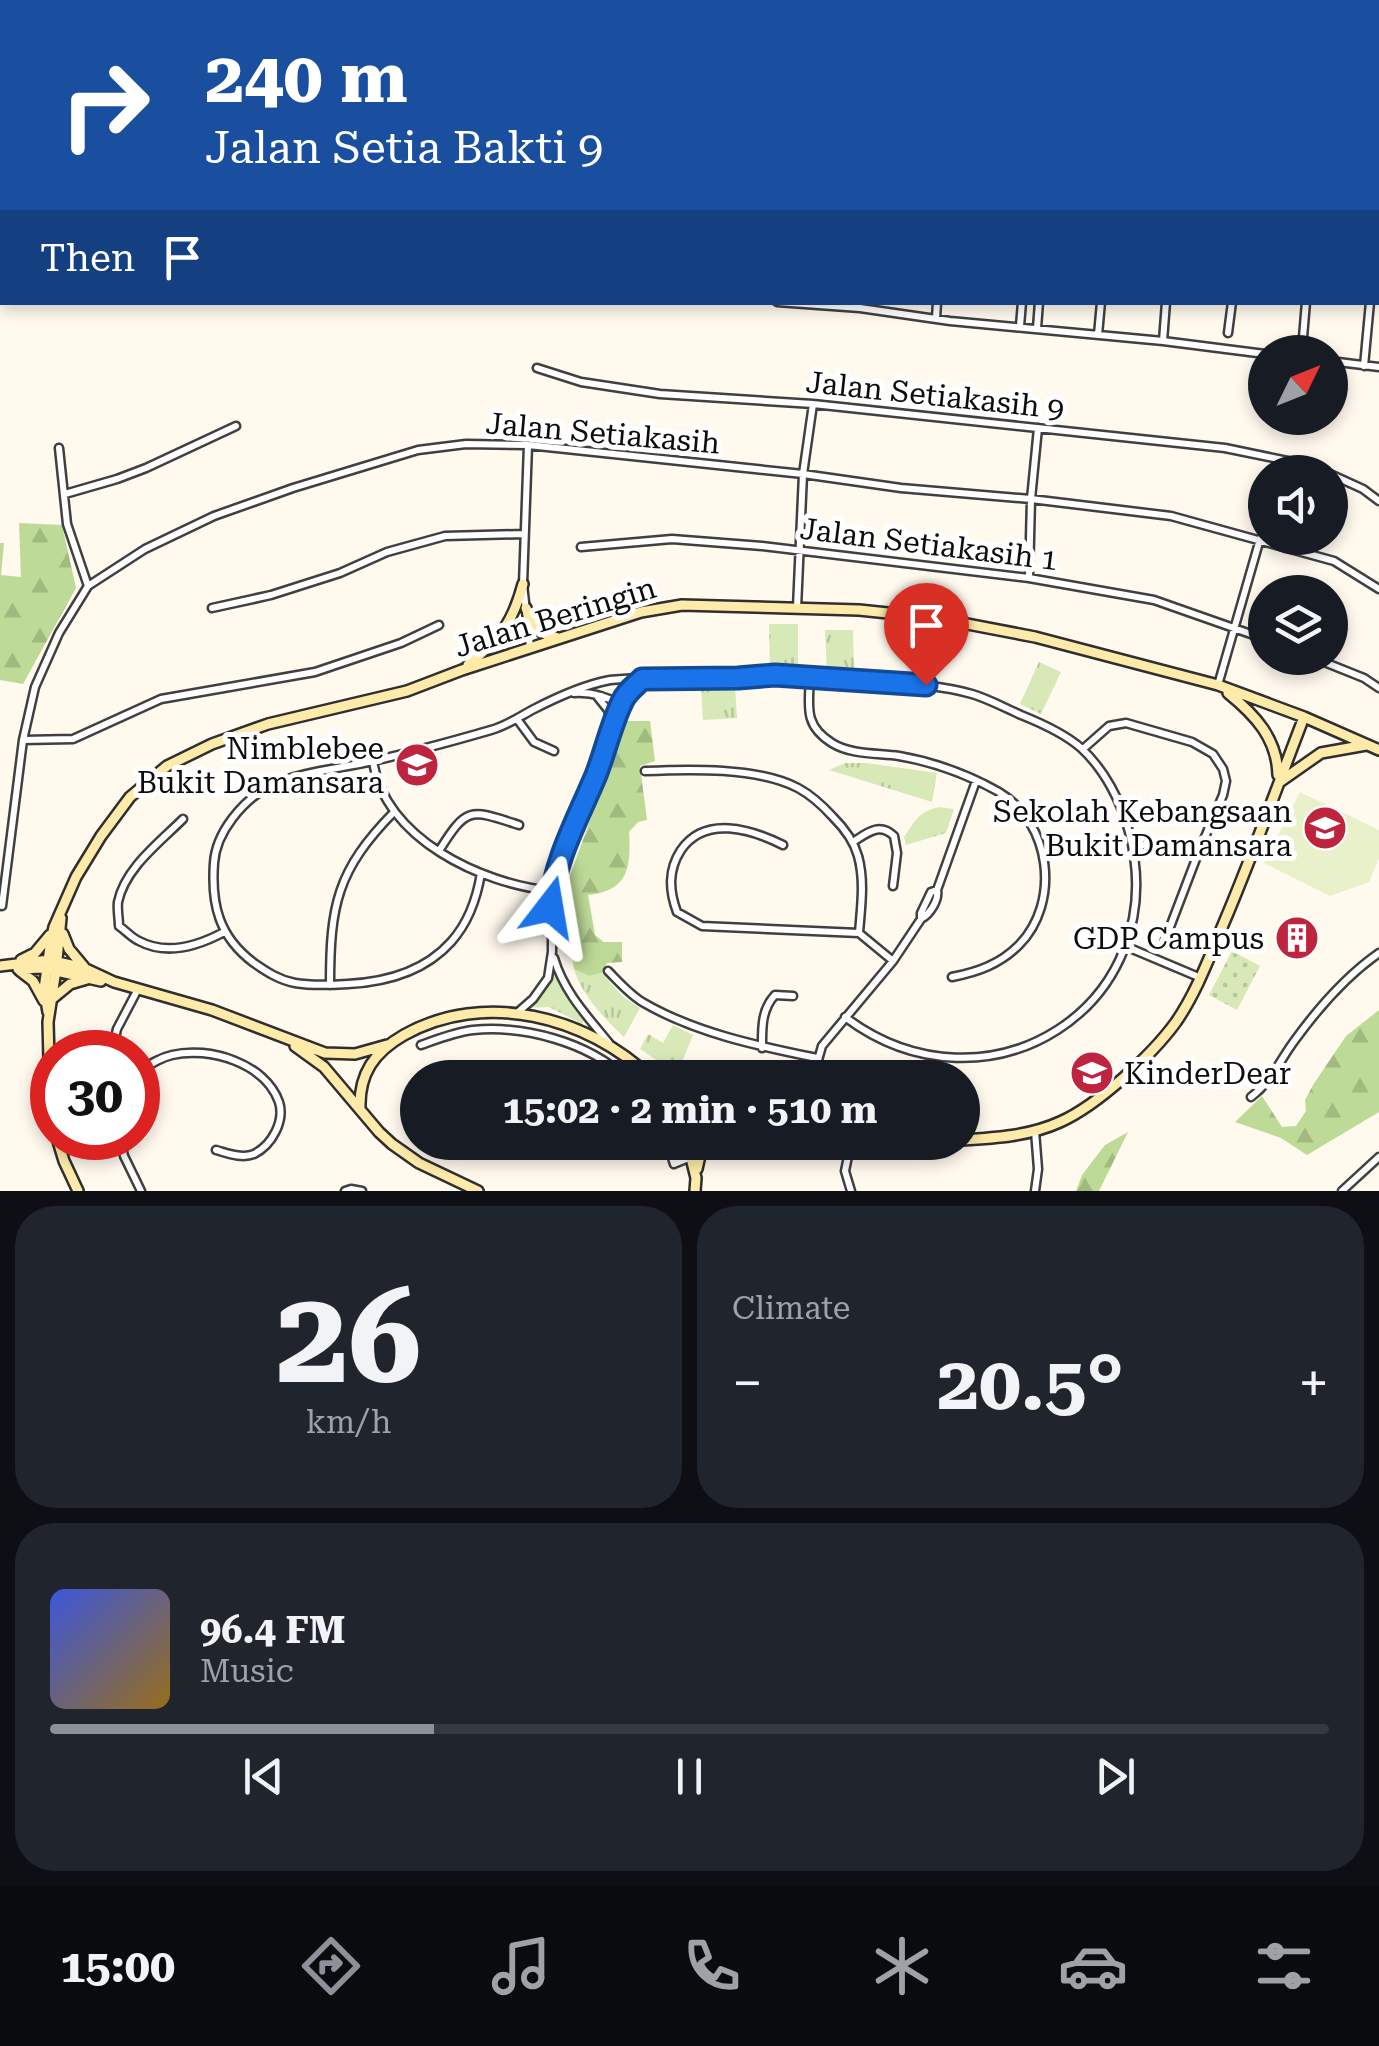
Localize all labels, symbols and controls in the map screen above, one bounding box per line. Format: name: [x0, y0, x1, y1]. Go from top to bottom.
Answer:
text: 240 m: [205, 37, 408, 119]
icon: right: [40, 40, 170, 170]
text: Jalan Setia Bakti 9: [205, 121, 603, 174]
icon: arrive: [155, 230, 210, 285]
text: Then: [40, 236, 135, 280]
north arrow: [1248, 335, 1348, 435]
map controls: [1248, 335, 1348, 675]
street label: Jalan Setiakasih 9: [804, 364, 1066, 426]
street label: Jalan Setiakasih: [484, 405, 722, 461]
button: sound: [1248, 455, 1348, 555]
street label: Jalan Setiakasih 1: [798, 511, 1060, 577]
street label: Jalan Beringin: [450, 570, 660, 664]
button: layers: [1248, 575, 1348, 675]
pin: [884, 583, 969, 686]
icon: arrive: [899, 598, 954, 653]
place label: Nimblebee Bukit Damansara: [137, 731, 384, 800]
school or university icon: Nimblebee Bukit Damansara: [394, 742, 440, 788]
place label: Sekolah Kebangsaan Bukit Damansara: [993, 794, 1292, 863]
school or university icon: Sekolah Kebangsaan Bukit Damansara: [1302, 805, 1348, 851]
position arrow: [498, 855, 602, 959]
building icon: GDP Campus: [1274, 915, 1320, 961]
place label: GDP Campus: [1073, 921, 1264, 956]
speed limit sign: 30: [30, 1030, 160, 1160]
school or university icon: KinderDear: [1069, 1050, 1115, 1096]
place label: KinderDear: [1124, 1056, 1291, 1091]
text: 15:02 · 2 min · 510 m: [503, 1088, 877, 1132]
text: 26: [276, 1261, 421, 1414]
text: Climate: [732, 1289, 850, 1327]
text: 20.5°: [937, 1339, 1124, 1427]
text: −: [732, 1351, 763, 1415]
text: +: [1298, 1351, 1329, 1415]
text: km/h: [306, 1403, 391, 1441]
text: 96.4 FM: [200, 1608, 346, 1652]
text: Music: [200, 1652, 294, 1690]
icon: previous: [236, 1749, 291, 1804]
icon: pause: [662, 1749, 717, 1804]
icon: next: [1088, 1749, 1143, 1804]
icon: directions: [296, 1931, 366, 2001]
icon: music: [486, 1931, 556, 2001]
icon: phone: [677, 1931, 747, 2001]
icon: climate: [867, 1931, 937, 2001]
icon: car: [1058, 1931, 1128, 2001]
icon: filters: [1249, 1931, 1319, 2001]
text: 15:00: [60, 1940, 175, 1993]

